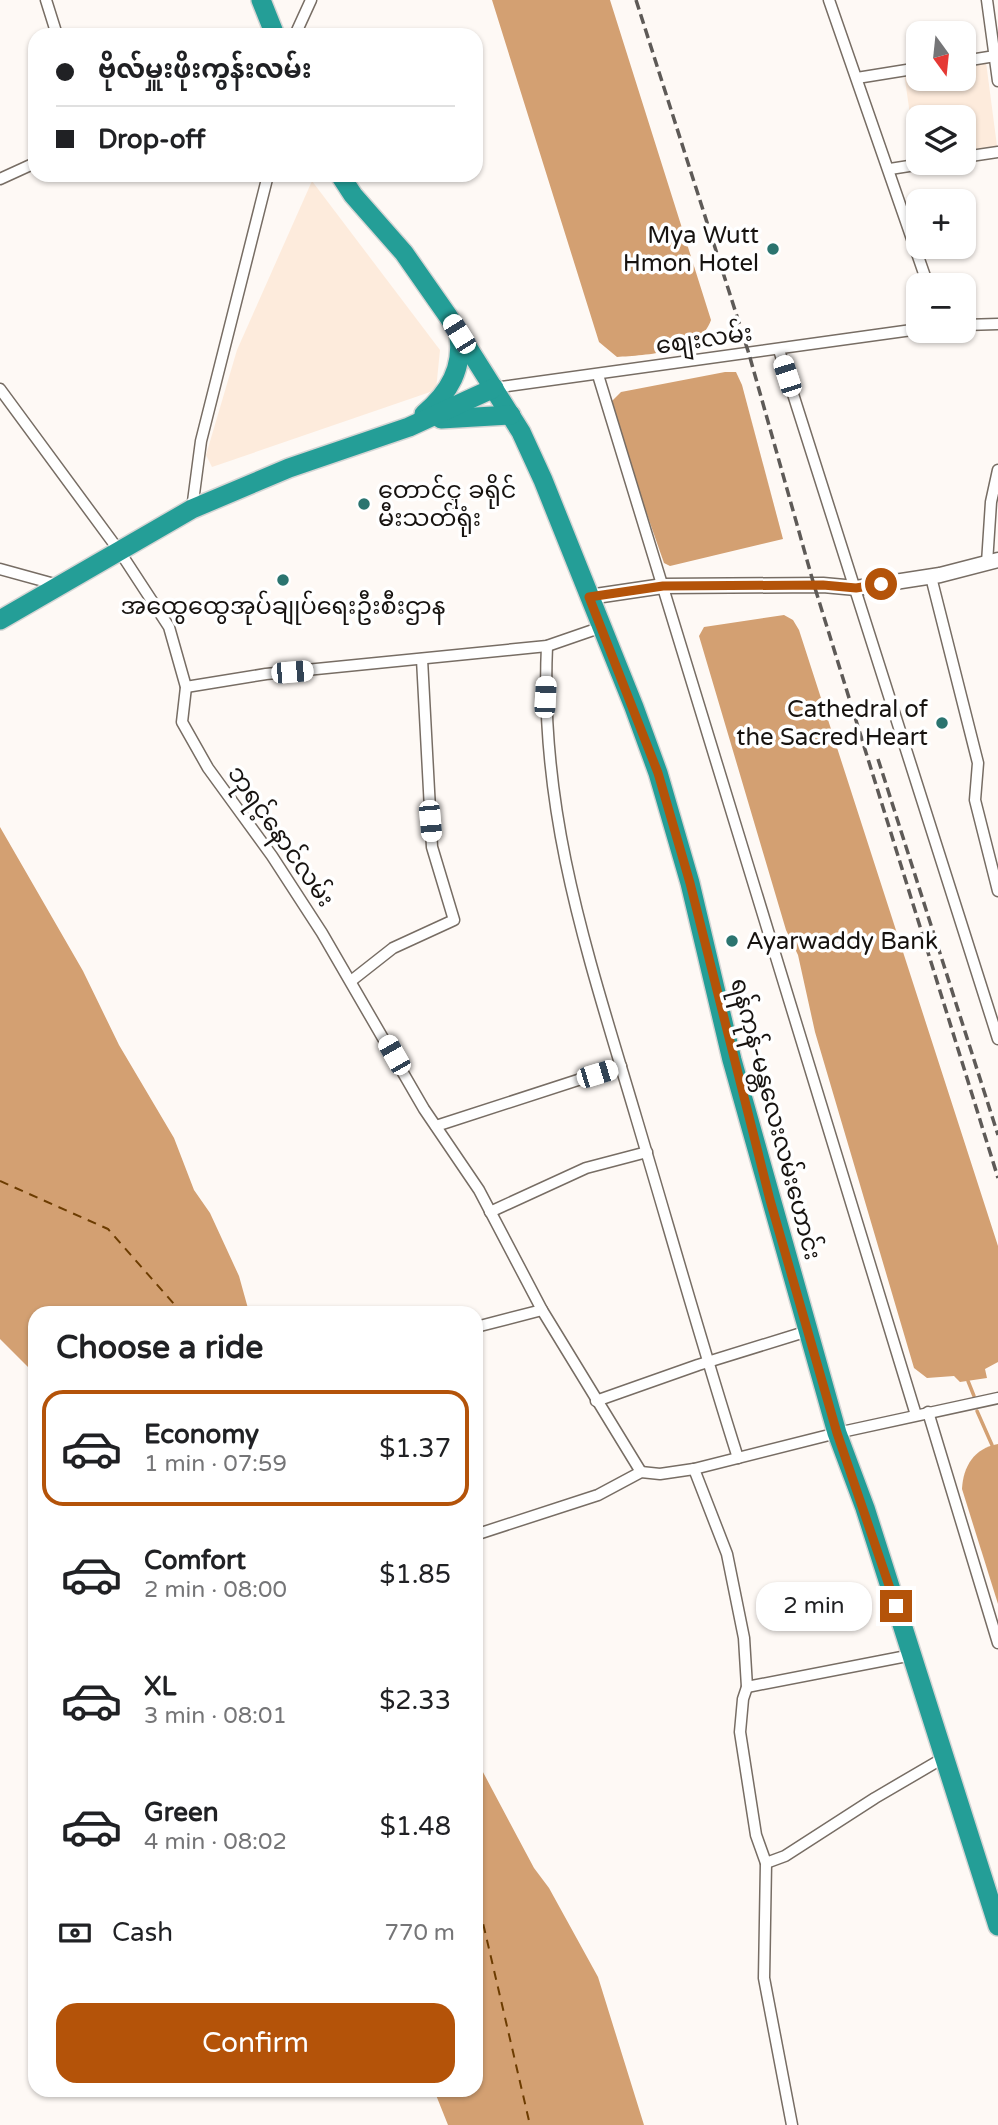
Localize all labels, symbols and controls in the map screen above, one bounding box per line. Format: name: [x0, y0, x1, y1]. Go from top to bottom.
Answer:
north arrow: [906, 21, 976, 91]
map controls: [906, 21, 976, 343]
text: ဗိုလ်မှူးဖိုးကွန်းလမ်း: [98, 54, 312, 85]
button: layers: [906, 105, 976, 175]
text: Drop-off: [98, 124, 205, 155]
button: +: [906, 189, 976, 259]
place label: Mya Wutt Hmon Hotel: [623, 221, 759, 278]
marker: Mya Wutt Hmon Hotel: [765, 241, 781, 257]
button: −: [906, 273, 976, 343]
car: [439, 311, 480, 357]
street label: စျေးလမ်း: [654, 316, 755, 365]
car: [771, 353, 804, 399]
place label: တောင်ငူ ခရိုင် မီးသတ်ရုံး: [378, 474, 516, 537]
marker: တောင်ငူ ခရိုင် မီးသတ်ရုံး: [356, 496, 372, 512]
route start: [865, 568, 897, 600]
marker: အထွေထွေအုပ်ချုပ်ရေးဦးစီးဌာန: [275, 572, 291, 588]
place label: အထွေထွေအုပ်ချုပ်ရေးဦးစီးဌာန: [121, 590, 445, 625]
car: [271, 660, 314, 684]
car: [534, 675, 557, 719]
place label: Cathedral of the Sacred Heart: [736, 695, 929, 752]
marker: Cathedral of the Sacred Heart: [934, 715, 950, 731]
street label: ဘုရင့်နောင်လမ်း: [218, 759, 342, 915]
car: [418, 799, 443, 843]
place label: Ayarwaddy Bank: [746, 927, 938, 956]
marker: Ayarwaddy Bank: [724, 933, 740, 949]
street label: ရန်ကုန်-မန္တလေးလမ်းဟောင်း: [720, 975, 829, 1264]
car: [375, 1032, 414, 1078]
car: [574, 1058, 621, 1090]
text: Choose a ride: [56, 1329, 263, 1367]
icon: car: [60, 1417, 123, 1480]
text: Economy: [144, 1419, 259, 1450]
text: $1.37: [379, 1433, 451, 1464]
text: 1 min · 07:59: [144, 1450, 287, 1478]
icon: car: [60, 1543, 123, 1606]
text: Comfort: [144, 1545, 246, 1576]
text: $1.85: [379, 1559, 451, 1590]
text: 2 min · 08:00: [144, 1576, 287, 1604]
callout: 2 min: [756, 1582, 872, 1630]
route end: [880, 1590, 912, 1622]
text: 2 min: [783, 1592, 845, 1620]
icon: car: [60, 1669, 123, 1732]
text: XL: [144, 1671, 176, 1702]
text: $2.33: [379, 1685, 451, 1716]
text: 3 min · 08:01: [144, 1702, 287, 1730]
icon: car: [60, 1795, 123, 1858]
text: Green: [144, 1797, 219, 1828]
text: $1.48: [380, 1811, 451, 1842]
text: 4 min · 08:02: [144, 1828, 287, 1856]
icon: cash: [56, 1914, 94, 1952]
text: Cash: [112, 1917, 173, 1948]
text: 770 m: [385, 1919, 455, 1947]
button: Confirm: [56, 2003, 455, 2083]

